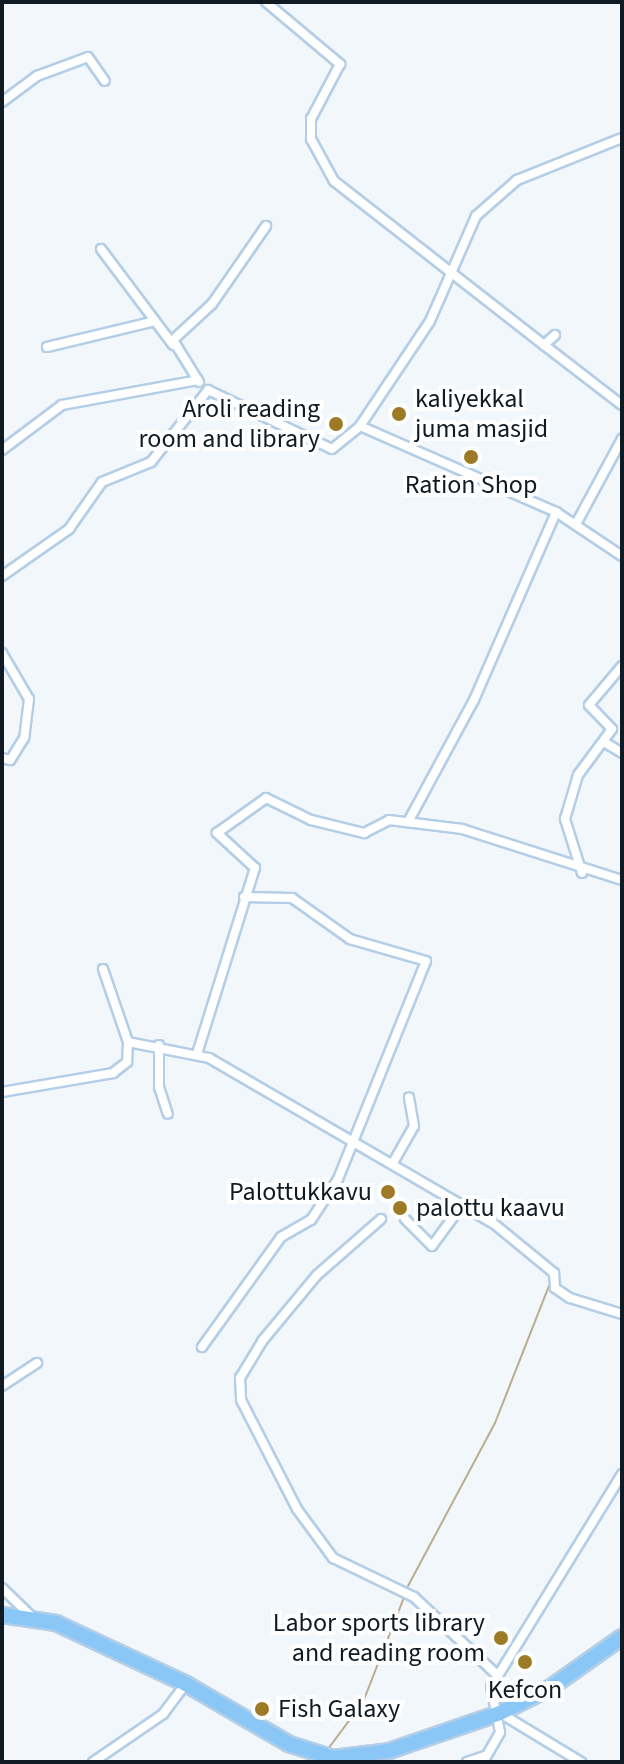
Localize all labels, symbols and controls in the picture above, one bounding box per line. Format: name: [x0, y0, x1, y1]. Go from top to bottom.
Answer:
place label: kaliyekkal juma masjid: [415, 383, 548, 444]
place label: Aroli reading room and library: [139, 393, 320, 454]
marker: kaliyekkal juma masjid: [390, 405, 408, 423]
marker: Aroli reading room and library: [327, 415, 345, 433]
marker: Ration Shop: [462, 448, 480, 466]
place label: Ration Shop: [405, 469, 537, 501]
place label: Palottukkavu: [229, 1176, 372, 1208]
marker: Palottukkavu: [379, 1183, 397, 1201]
place label: palottu kaavu: [416, 1192, 565, 1224]
marker: palottu kaavu: [391, 1199, 409, 1217]
place label: Labor sports library and reading room: [273, 1607, 485, 1668]
marker: Labor sports library and reading room: [492, 1629, 510, 1647]
marker: Kefcon: [516, 1653, 534, 1671]
place label: Kefcon: [488, 1674, 562, 1706]
place label: Fish Galaxy: [278, 1693, 400, 1725]
marker: Fish Galaxy: [253, 1700, 271, 1718]

